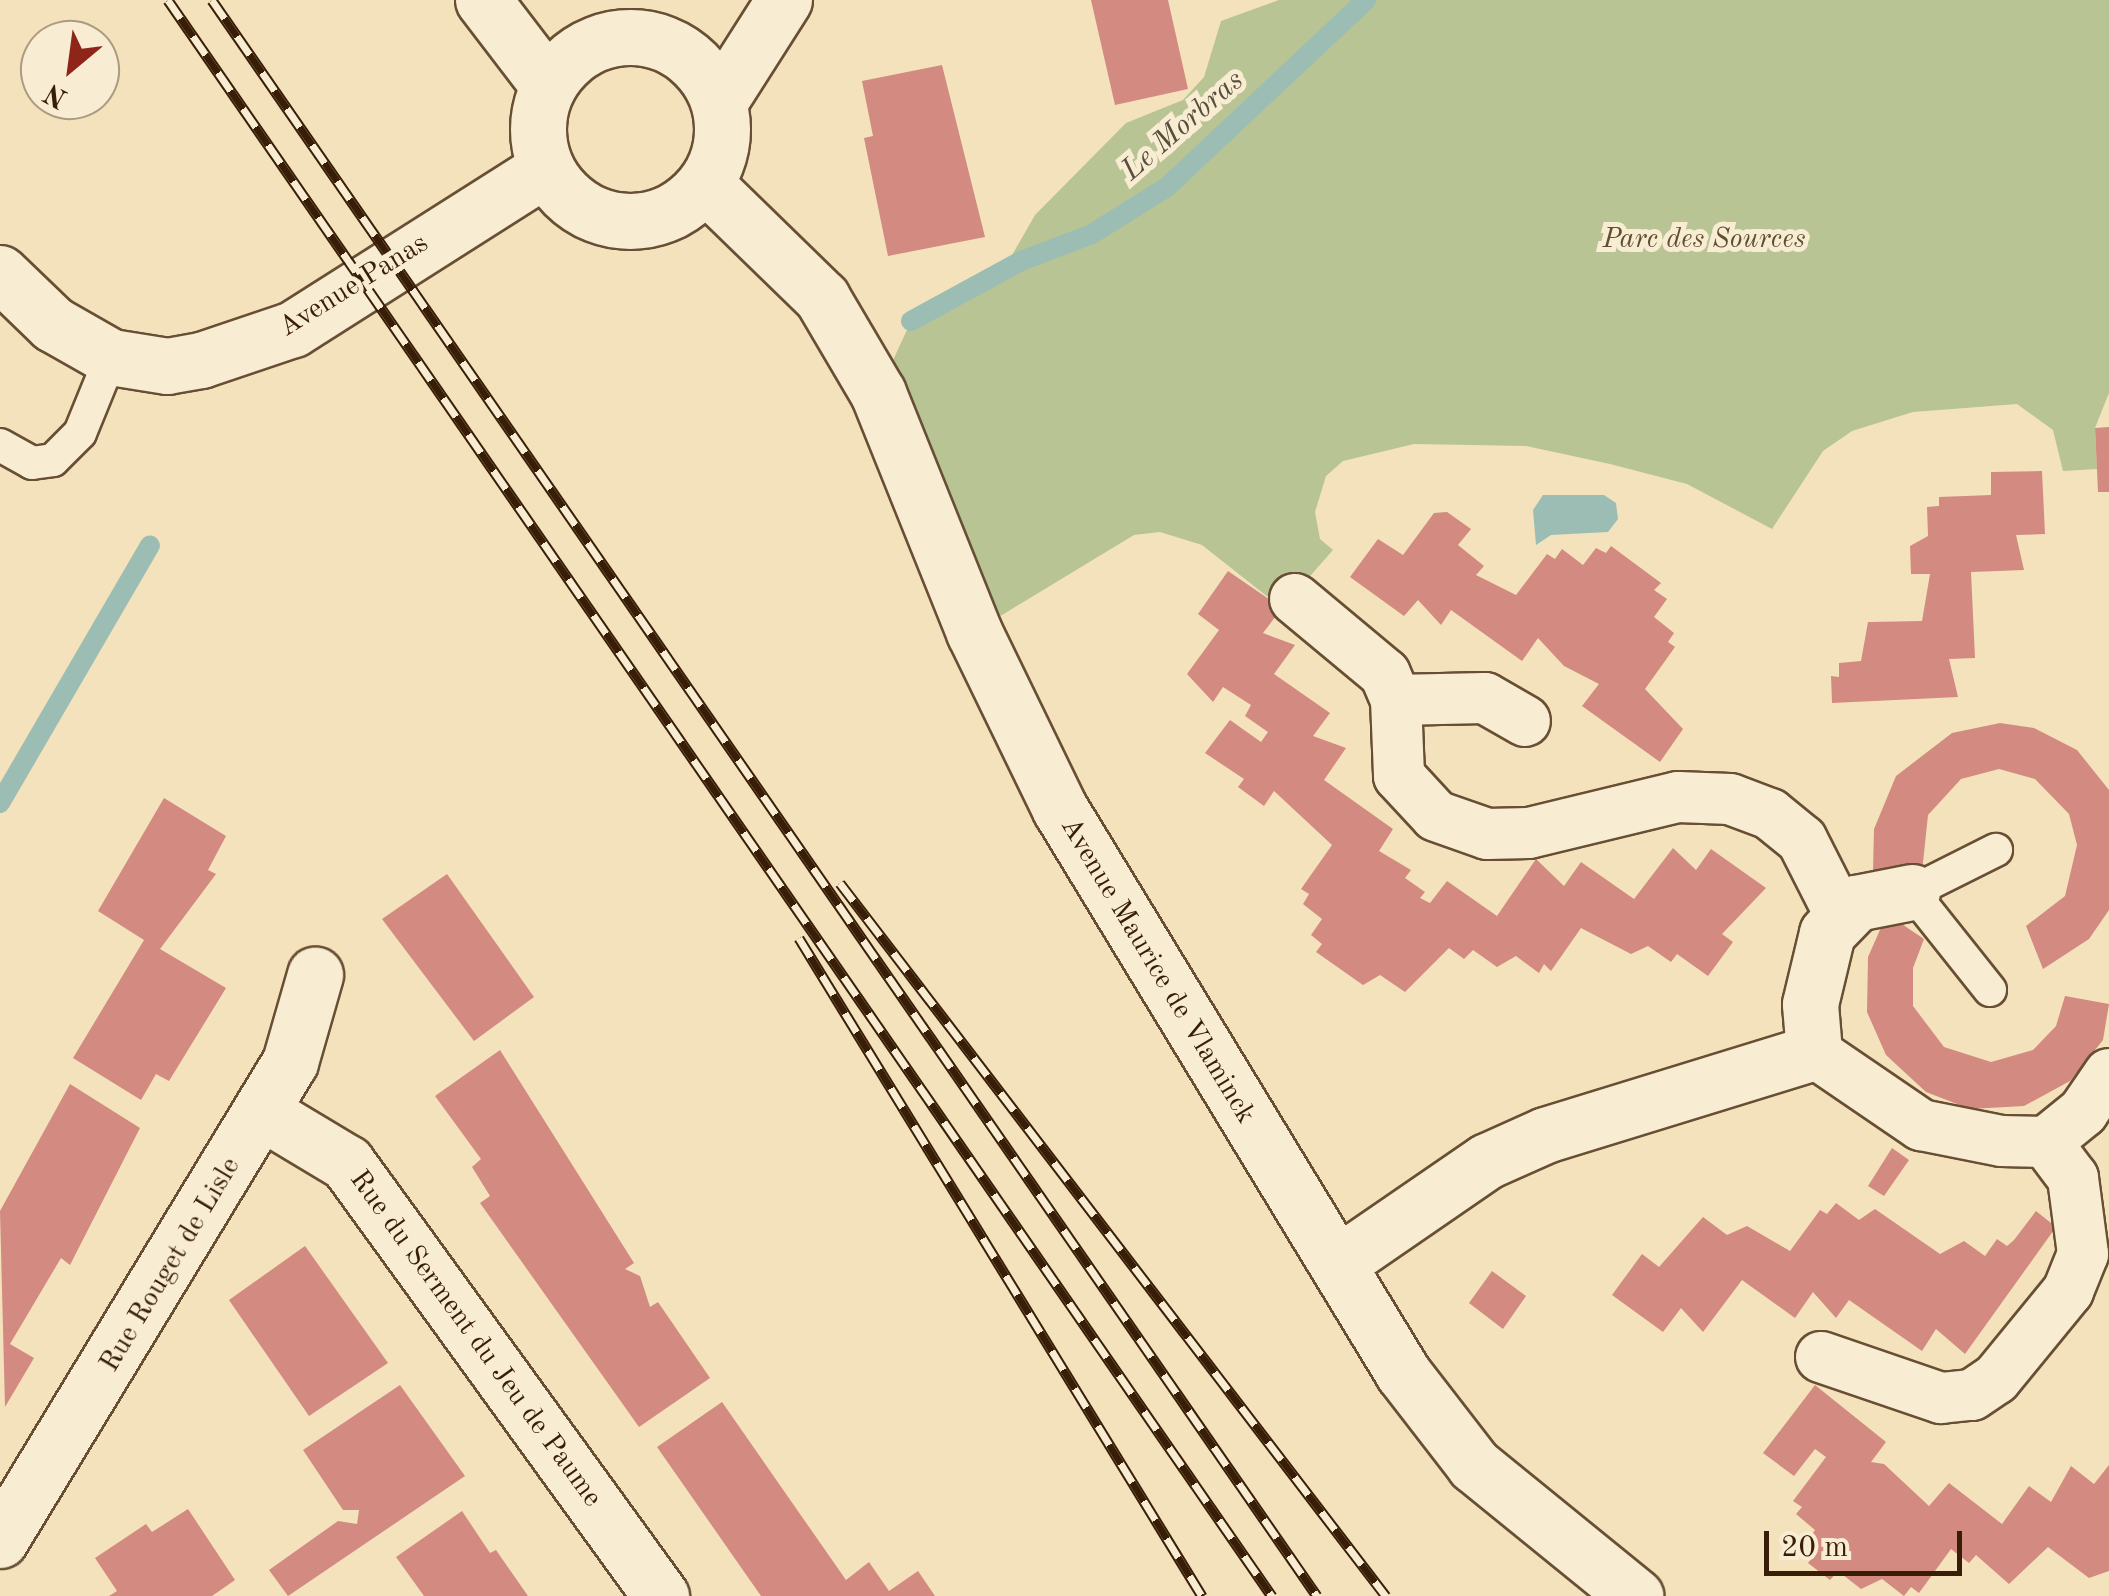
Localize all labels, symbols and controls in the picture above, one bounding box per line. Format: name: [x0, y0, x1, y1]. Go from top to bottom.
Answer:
north arrow: [20, 20, 120, 120]
water label: Le Morbras: [1114, 63, 1252, 189]
text: N: [40, 77, 73, 112]
park label: Parc des Sources: [1602, 223, 1806, 257]
street label: Avenue Panas: [273, 227, 435, 345]
street label: Avenue Maurice de Vlaminck: [1052, 812, 1262, 1130]
street label: Rue Rouget de Lisle: [94, 1152, 248, 1378]
street label: Rue du Serment du Jeu de Paume: [342, 1164, 608, 1514]
scale bar: [1769, 1511, 1966, 1573]
text: 20 m: [1781, 1533, 1848, 1563]

